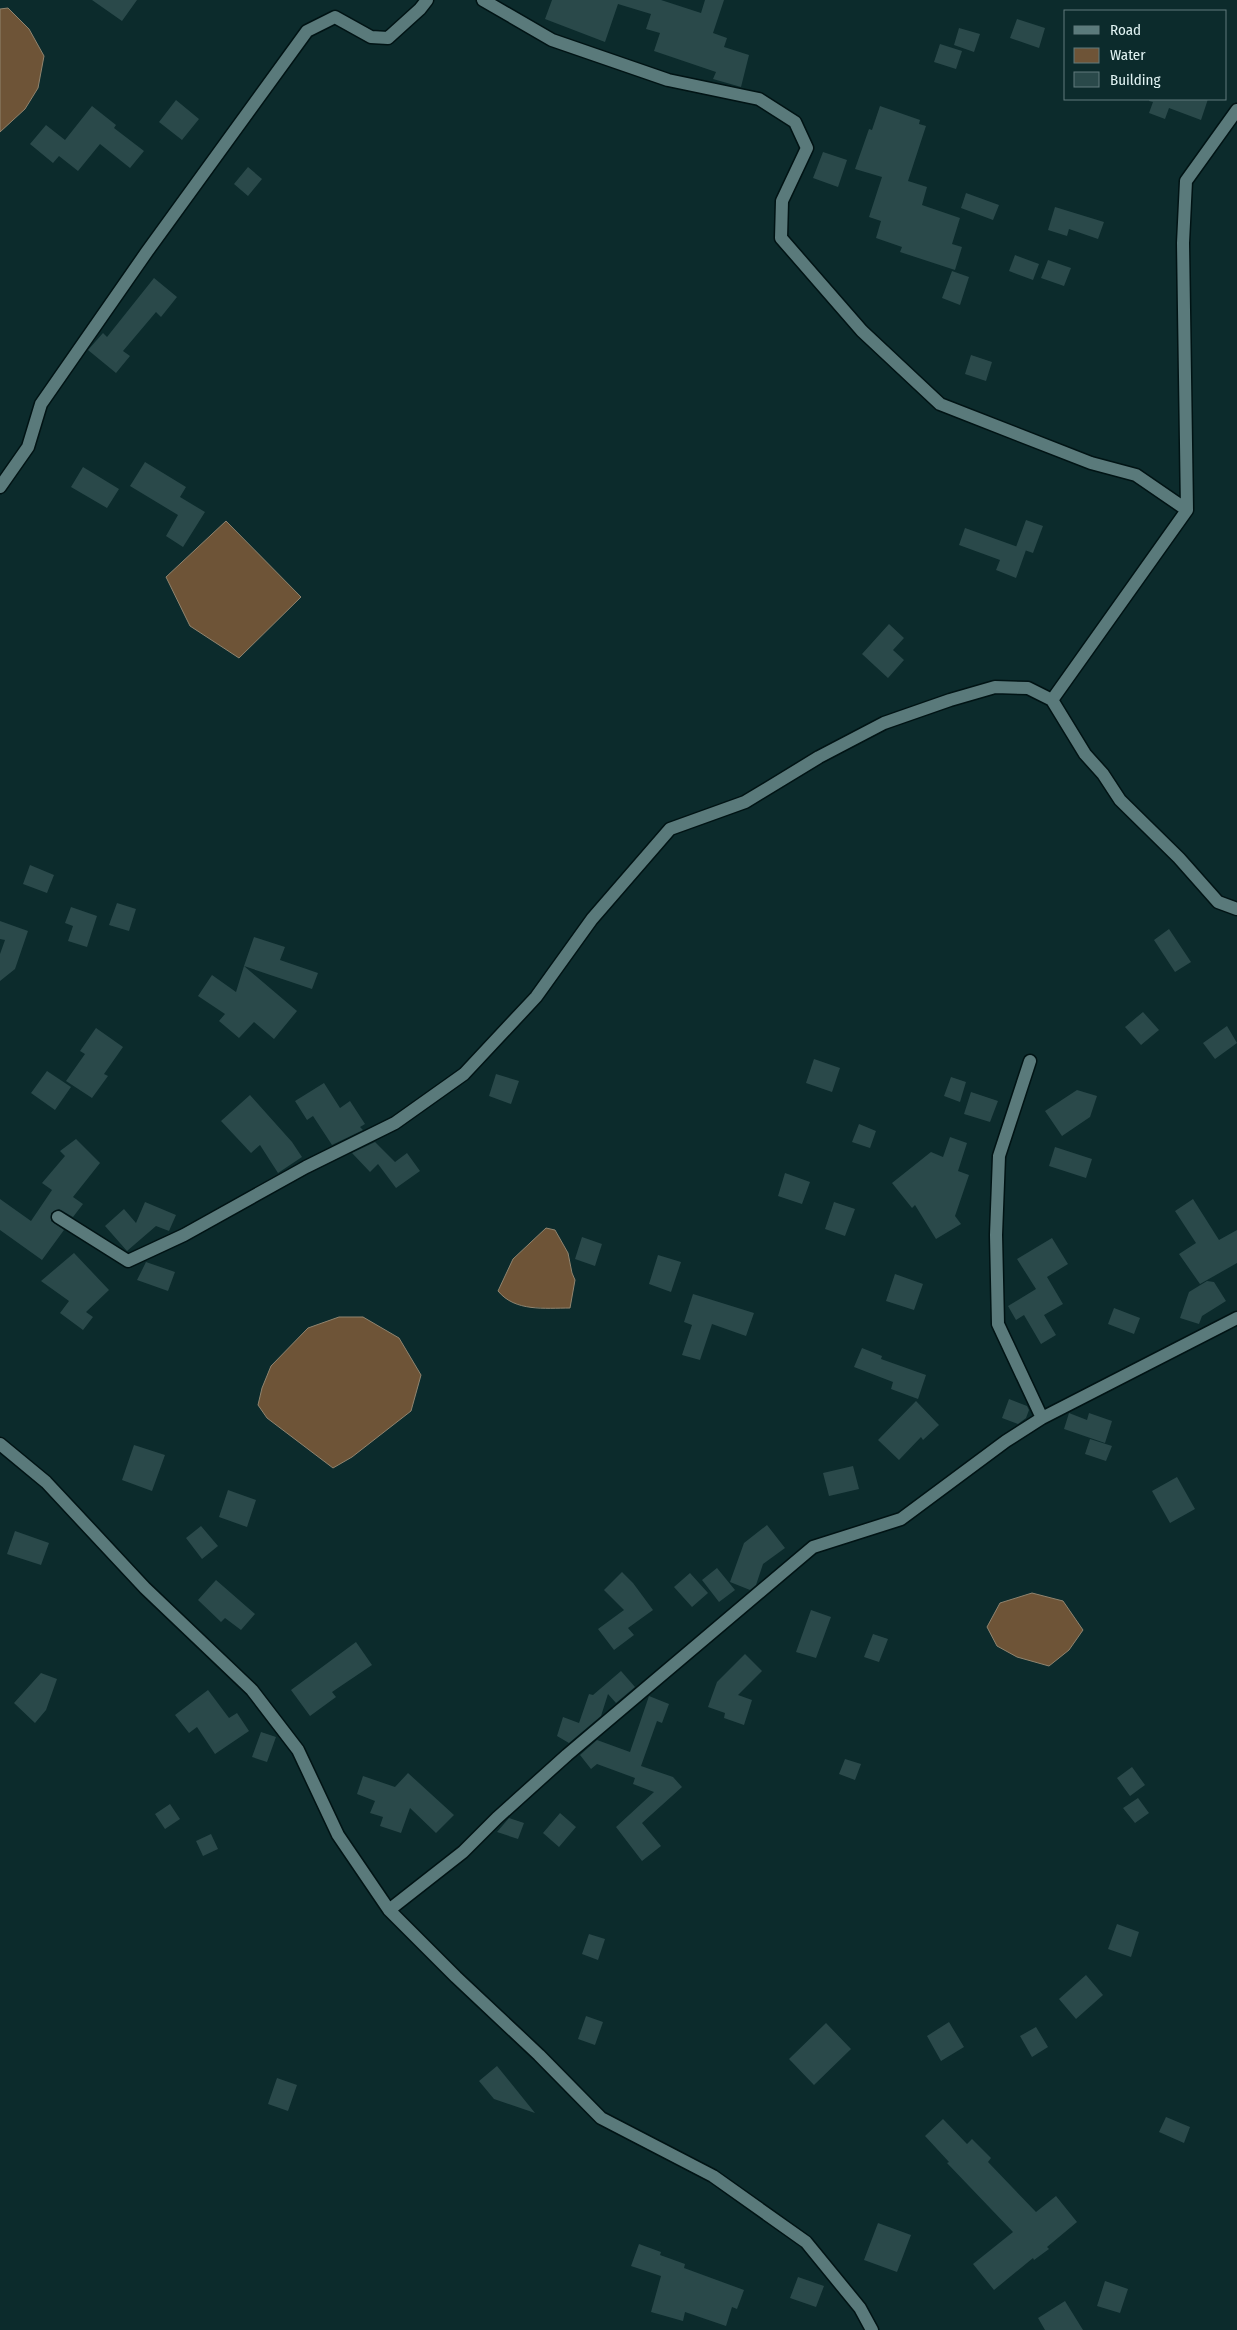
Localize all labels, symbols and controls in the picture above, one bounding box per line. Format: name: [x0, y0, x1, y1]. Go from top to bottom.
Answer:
legend: [1064, 10, 1227, 100]
text: Road: [1110, 21, 1141, 39]
text: Water: [1110, 46, 1146, 64]
text: Building: [1110, 71, 1161, 89]

